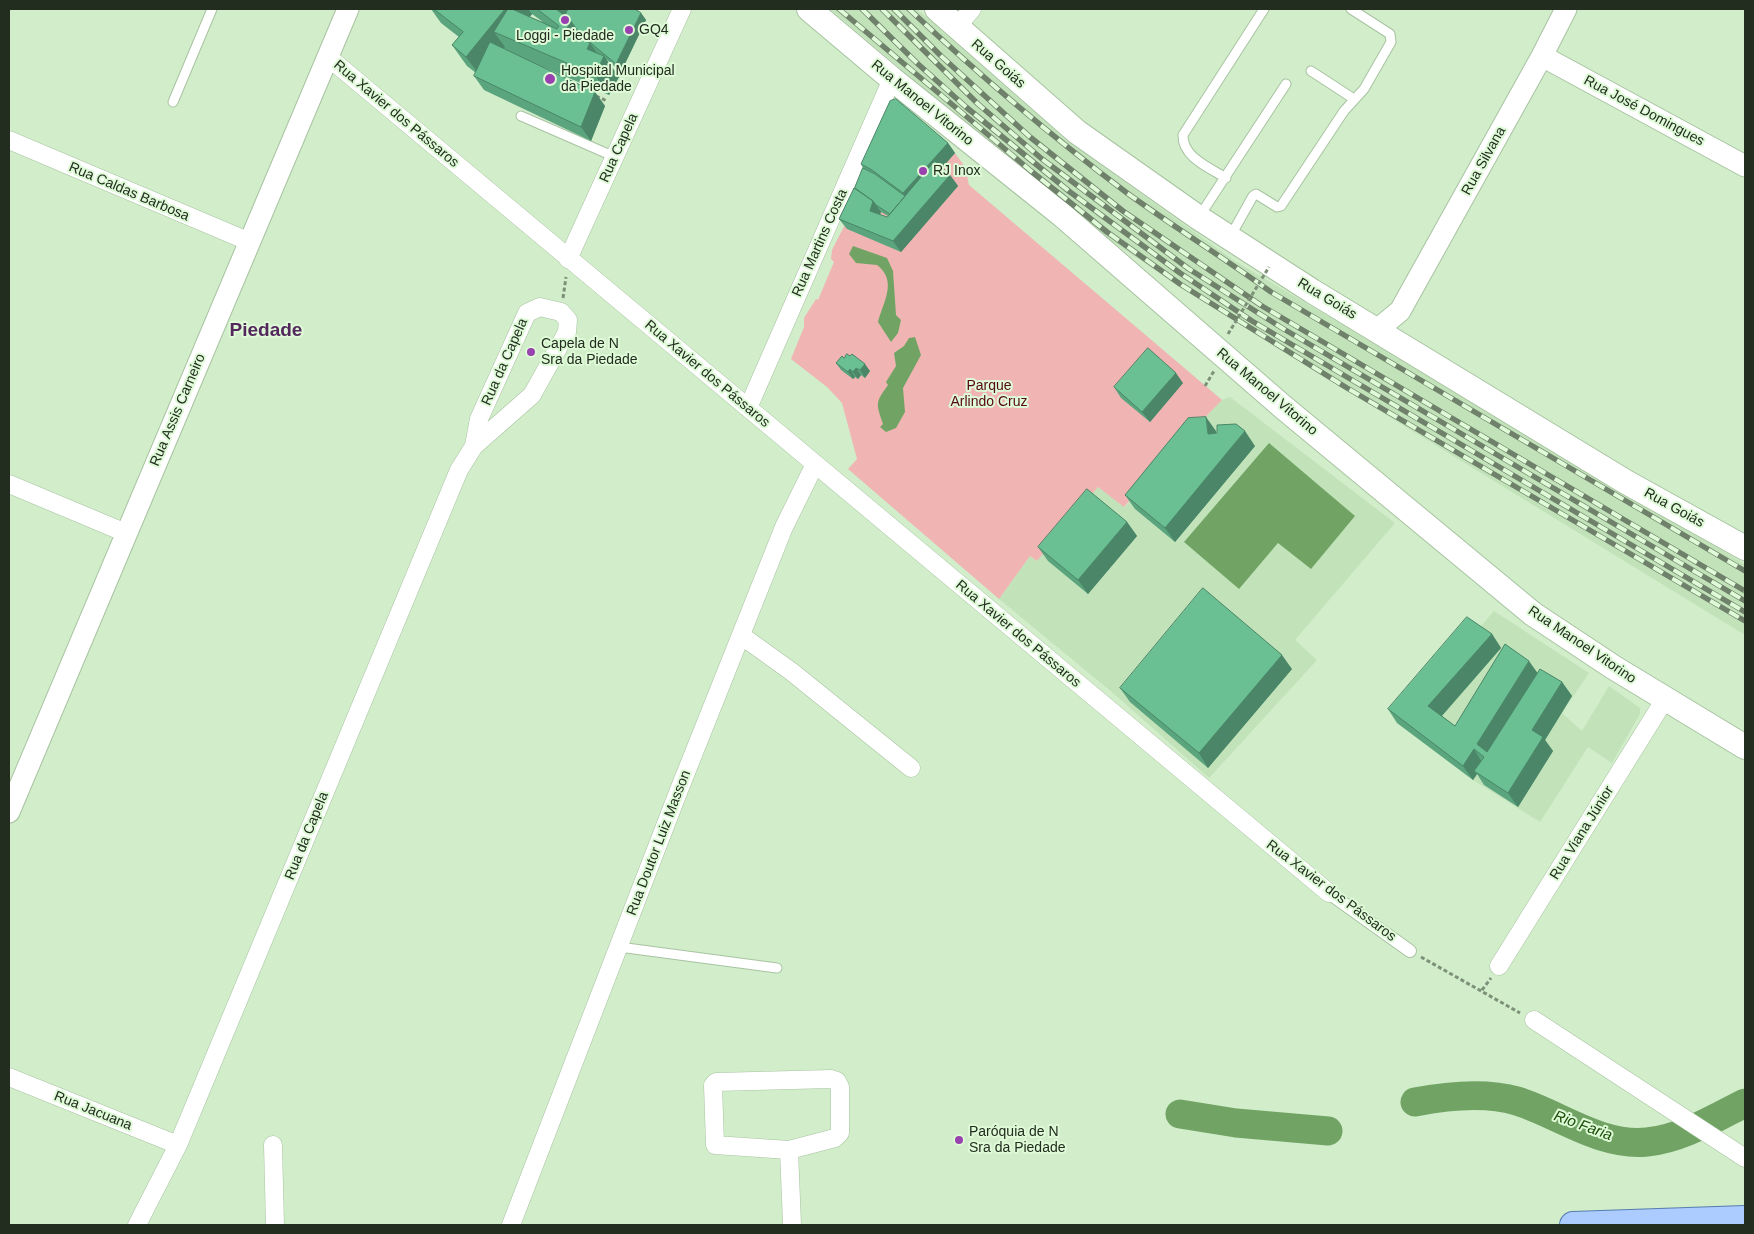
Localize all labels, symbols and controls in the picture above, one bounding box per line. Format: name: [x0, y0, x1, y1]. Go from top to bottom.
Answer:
marker: Loggi - Piedade: [559, 14, 571, 26]
place label: GQ4: [639, 22, 669, 38]
marker: GQ4: [623, 24, 635, 36]
place label: Loggi - Piedade: [516, 28, 614, 44]
street label: Rua Goiás: [968, 36, 1028, 92]
street label: Rua Xavier dos Pássaros: [330, 57, 462, 171]
street label: Rua Manoel Vitorino: [868, 57, 976, 149]
place label: Hospital Municipal da Piedade: [561, 63, 675, 95]
marker: Hospital Municipal da Piedade: [543, 72, 557, 86]
street label: Rua José Domingues: [1581, 72, 1707, 150]
street label: Rua Capela: [596, 111, 642, 185]
street label: Rua Silvana: [1458, 124, 1510, 198]
street label: Rua Caldas Barbosa: [66, 159, 192, 225]
place label: RJ Inox: [933, 163, 980, 179]
marker: RJ Inox: [917, 165, 929, 177]
street label: Rua Martins Costa: [789, 187, 851, 299]
street label: Rua Goiás: [1294, 275, 1360, 323]
street label: Rua da Capela: [478, 316, 532, 408]
street label: Rua Xavier dos Pássaros: [641, 317, 773, 431]
district label: Piedade: [230, 320, 302, 342]
place label: Capela de N Sra da Piedade: [541, 336, 638, 368]
street label: Rua Manoel Vitorino: [1213, 345, 1321, 439]
marker: Capela de N Sra da Piedade: [525, 346, 537, 358]
street label: Rua Assis Carneiro: [147, 351, 209, 469]
park label: Parque Arlindo Cruz: [950, 378, 1028, 411]
street label: Rua Goiás: [1641, 485, 1707, 531]
street label: Rua Xavier dos Pássaros: [952, 577, 1084, 691]
street label: Rua Manoel Vitorino: [1525, 603, 1639, 687]
street label: Rua Doutor Luiz Masson: [624, 768, 694, 918]
street label: Rua Viana Júnior: [1546, 783, 1618, 883]
street label: Rua da Capela: [282, 790, 332, 882]
street label: Rua Xavier dos Pássaros: [1263, 837, 1399, 945]
street label: Rua Jacuana: [52, 1088, 134, 1134]
water label: Rio Faria: [1551, 1107, 1615, 1145]
place label: Paróquia de N Sra da Piedade: [969, 1124, 1066, 1156]
marker: Paróquia de N Sra da Piedade: [953, 1134, 965, 1146]

